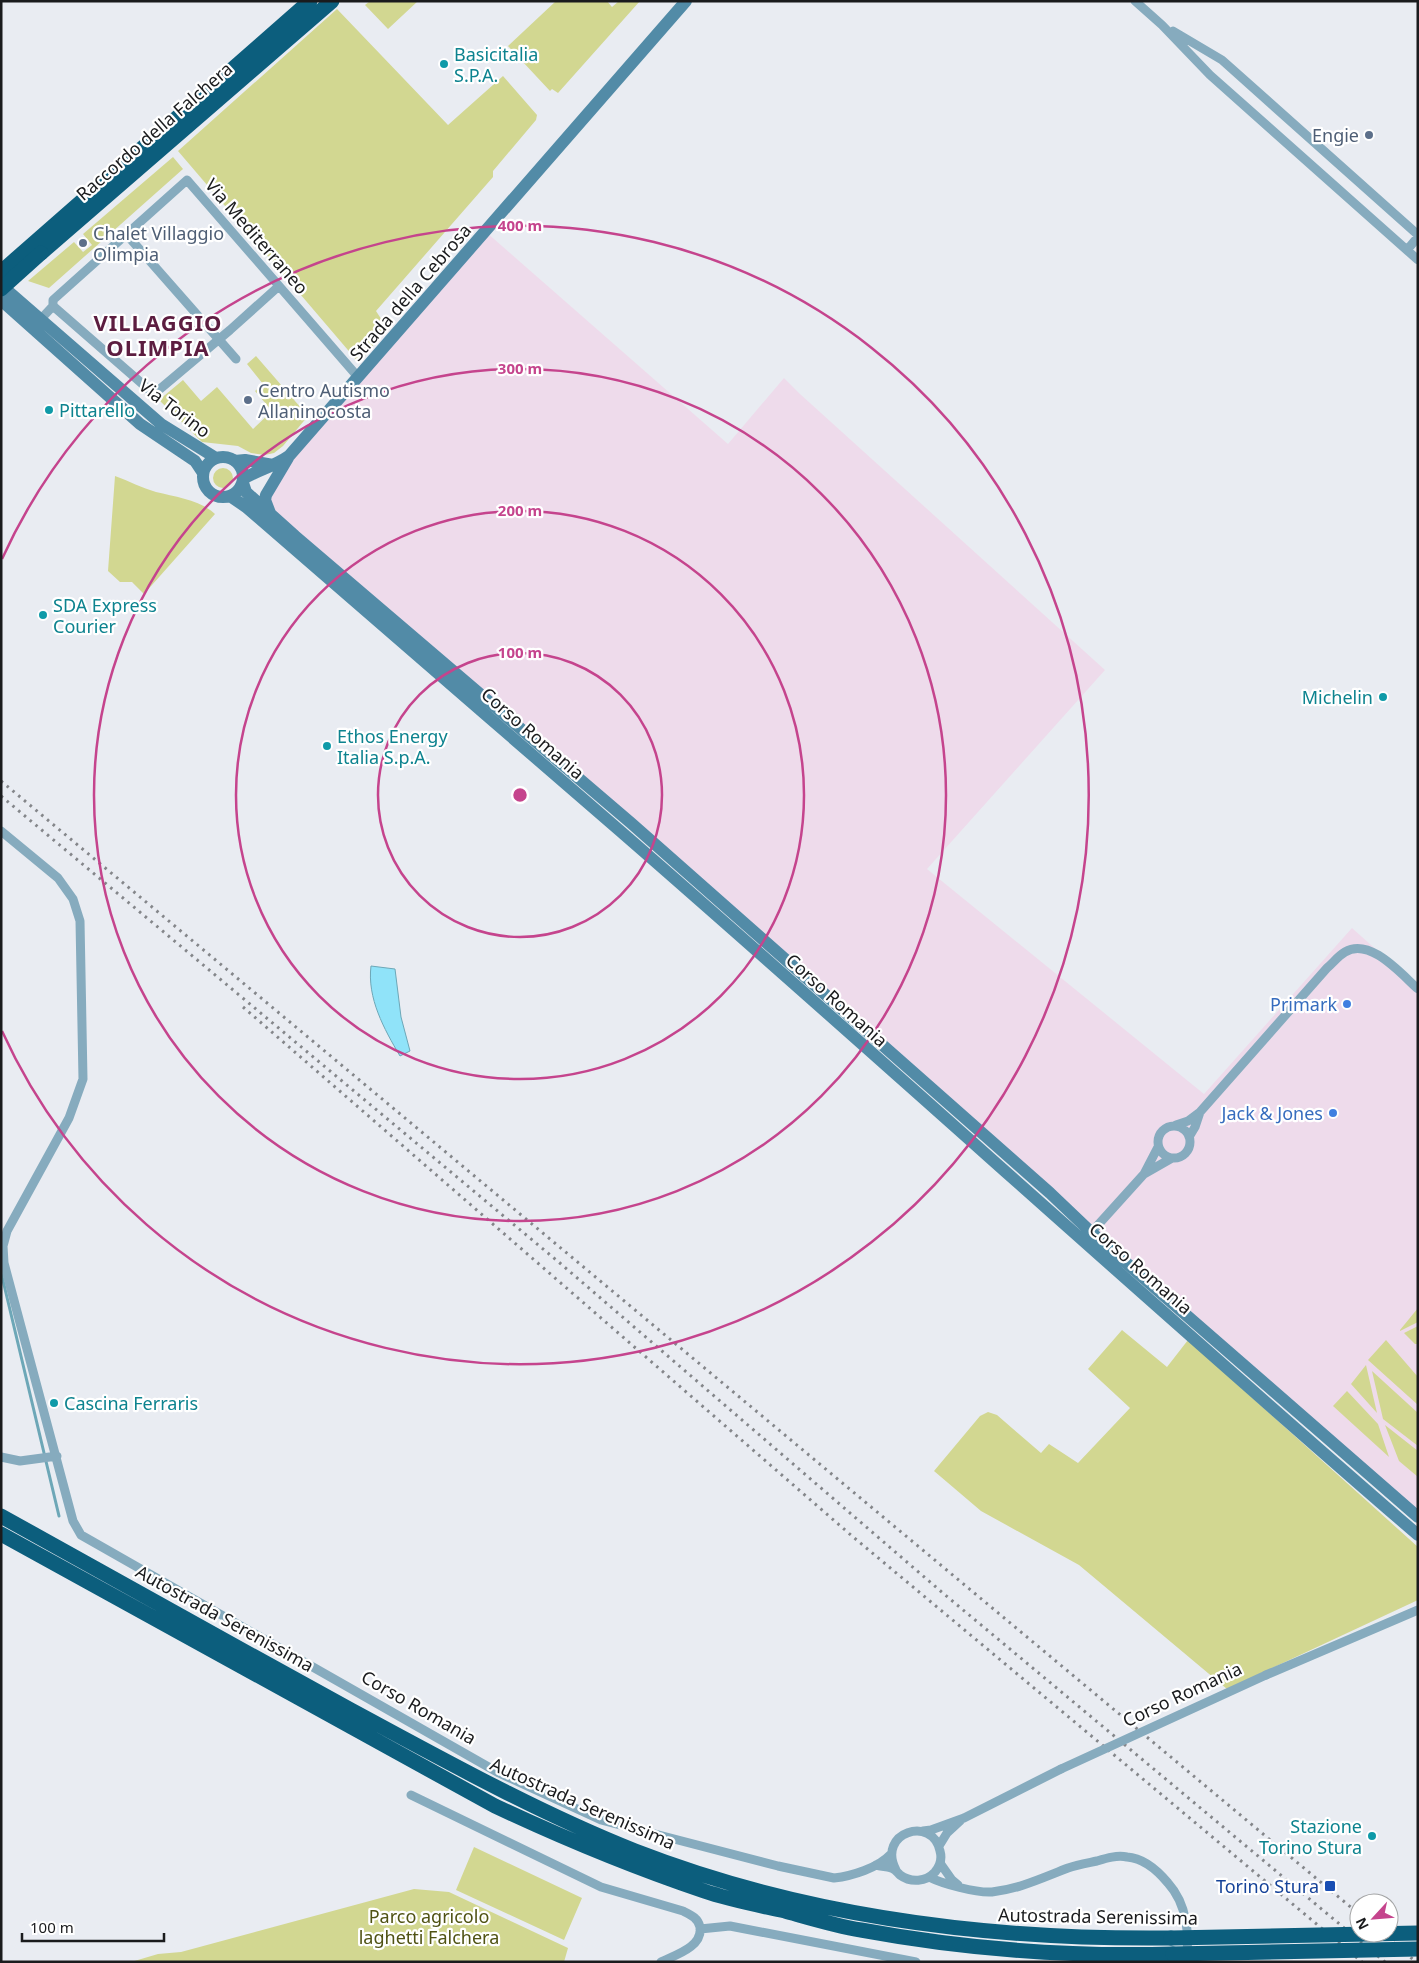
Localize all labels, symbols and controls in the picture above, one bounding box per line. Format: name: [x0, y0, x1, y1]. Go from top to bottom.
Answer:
place label: Basicitalia S.P.A.: [454, 42, 538, 87]
street label: Raccordo della Falchera: [71, 56, 237, 206]
marker: Basicitalia S.P.A.: [438, 58, 450, 70]
place label: Engie: [1312, 123, 1359, 147]
marker: Engie: [1363, 129, 1375, 141]
street label: Via Mediterraneo: [200, 173, 314, 299]
text: 400 m: [498, 215, 542, 235]
street label: Strada della Cebrosa: [344, 218, 476, 366]
place label: Chalet Villaggio Olimpia: [93, 221, 224, 266]
marker: Chalet Villaggio Olimpia: [77, 237, 89, 249]
district label: VILLAGGIO OLIMPIA: [93, 307, 223, 362]
text: 300 m: [498, 358, 542, 378]
street label: Via Torino: [134, 373, 216, 443]
place label: Centro Autismo Allaninocosta: [258, 378, 390, 423]
marker: Centro Autismo Allaninocosta: [242, 394, 254, 406]
place label: Pittarello: [59, 398, 135, 422]
marker: Pittarello: [43, 404, 55, 416]
text: 200 m: [498, 500, 542, 520]
place label: SDA Express Courier: [53, 593, 157, 638]
marker: SDA Express Courier: [37, 609, 49, 621]
text: 100 m: [498, 642, 542, 662]
street label: Corso Romania: [477, 682, 589, 784]
place label: Michelin: [1302, 685, 1373, 709]
marker: Michelin: [1377, 691, 1389, 703]
place label: Ethos Energy Italia S.p.A.: [337, 724, 448, 769]
marker: Ethos Energy Italia S.p.A.: [321, 740, 333, 752]
centre of rings: [511, 786, 529, 804]
street label: Corso Romania: [781, 948, 893, 1052]
place label: Primark: [1270, 992, 1337, 1016]
marker: Primark: [1341, 998, 1353, 1010]
place label: Jack & Jones: [1219, 1101, 1323, 1125]
marker: Jack & Jones: [1327, 1107, 1339, 1119]
street label: Corso Romania: [1085, 1217, 1197, 1319]
place label: Cascina Ferraris: [64, 1391, 198, 1415]
marker: Cascina Ferraris: [48, 1397, 60, 1409]
street label: Autostrada Serenissima: [132, 1559, 318, 1677]
street label: Corso Romania: [1119, 1656, 1245, 1732]
street label: Corso Romania: [357, 1664, 481, 1750]
street label: Autostrada Serenissima: [487, 1751, 679, 1855]
place label: Stazione Torino Stura: [1259, 1814, 1362, 1859]
marker: Stazione Torino Stura: [1366, 1830, 1378, 1842]
place label: Torino Stura: [1216, 1874, 1319, 1898]
marker: Torino Stura: [1323, 1879, 1337, 1893]
north arrow: [1349, 1893, 1399, 1943]
street label: Autostrada Serenissima: [998, 1902, 1198, 1930]
park label: Parco agricolo laghetti Falchera: [359, 1904, 499, 1949]
scale bar: [22, 1910, 165, 1942]
text: N: [1351, 1915, 1373, 1933]
text: 100 m: [30, 1917, 74, 1937]

